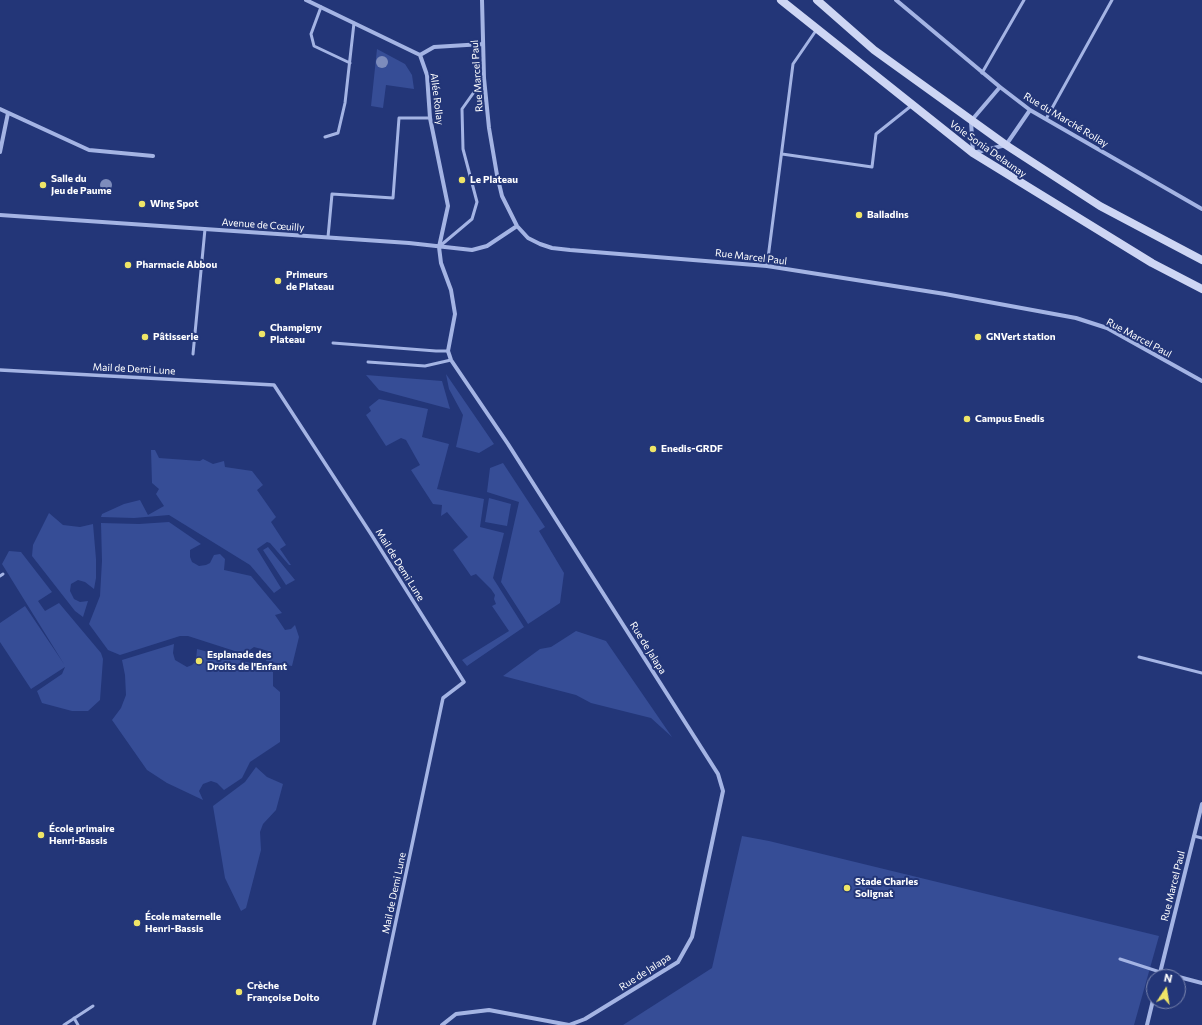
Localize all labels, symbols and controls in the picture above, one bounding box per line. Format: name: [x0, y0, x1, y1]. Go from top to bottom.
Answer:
street label: Rue Marcel Paul: [468, 40, 486, 112]
street label: Allée Rollay: [428, 72, 446, 126]
street label: Rue du Marché Rollay: [1021, 90, 1111, 150]
street label: Voie Sonia Delaunay: [947, 118, 1029, 180]
place label: Salle du Jeu de Paume: [51, 173, 112, 196]
place label: Le Plateau: [470, 174, 518, 186]
marker: Le Plateau: [457, 175, 467, 185]
marker: Salle du Jeu de Paume: [38, 180, 48, 190]
place label: Wing Spot: [150, 198, 199, 210]
marker: Wing Spot: [137, 199, 147, 209]
place label: Balladins: [867, 209, 909, 221]
marker: Balladins: [854, 210, 864, 220]
street label: Avenue de Cœuilly: [221, 216, 305, 234]
street label: Rue Marcel Paul: [714, 247, 788, 267]
place label: Pharmacie Abbou: [136, 259, 217, 271]
marker: Pharmacie Abbou: [123, 260, 133, 270]
place label: Primeurs de Plateau: [286, 269, 334, 292]
marker: Primeurs de Plateau: [273, 276, 283, 286]
street label: Rue Marcel Paul: [1104, 316, 1174, 360]
place label: Champigny Plateau: [270, 322, 322, 346]
marker: Champigny Plateau: [257, 329, 267, 339]
place label: Pâtisserie: [153, 331, 198, 343]
place label: GNVert station: [986, 331, 1056, 343]
marker: Pâtisserie: [140, 332, 150, 342]
marker: GNVert station: [973, 332, 983, 342]
street label: Mail de Demi Lune: [92, 361, 176, 377]
place label: Campus Enedis: [975, 413, 1044, 425]
marker: Campus Enedis: [962, 414, 972, 424]
place label: Enedis-GRDF: [661, 443, 723, 455]
marker: Enedis-GRDF: [648, 444, 658, 454]
street label: Mail de Demi Lune: [373, 527, 427, 603]
street label: Rue de Jalapa: [627, 620, 669, 676]
place label: Esplanade des Droits de l'Enfant: [207, 649, 287, 672]
marker: Esplanade des Droits de l'Enfant: [194, 656, 204, 666]
place label: École primaire Henri-Bassis: [49, 823, 115, 846]
marker: École primaire Henri-Bassis: [36, 830, 46, 840]
street label: Rue Marcel Paul: [1158, 849, 1188, 923]
street label: Mail de Demi Lune: [380, 851, 408, 935]
place label: Stade Charles Solignat: [855, 876, 918, 900]
marker: Stade Charles Solignat: [842, 883, 852, 893]
place label: École maternelle Henri-Bassis: [145, 911, 221, 934]
marker: École maternelle Henri-Bassis: [132, 918, 142, 928]
street label: Rue de Jalapa: [617, 951, 673, 993]
north arrow: [1146, 969, 1186, 1009]
text: N: [1163, 971, 1174, 985]
place label: Crèche Françoise Dolto: [247, 980, 319, 1004]
marker: Crèche Françoise Dolto: [234, 987, 244, 997]

